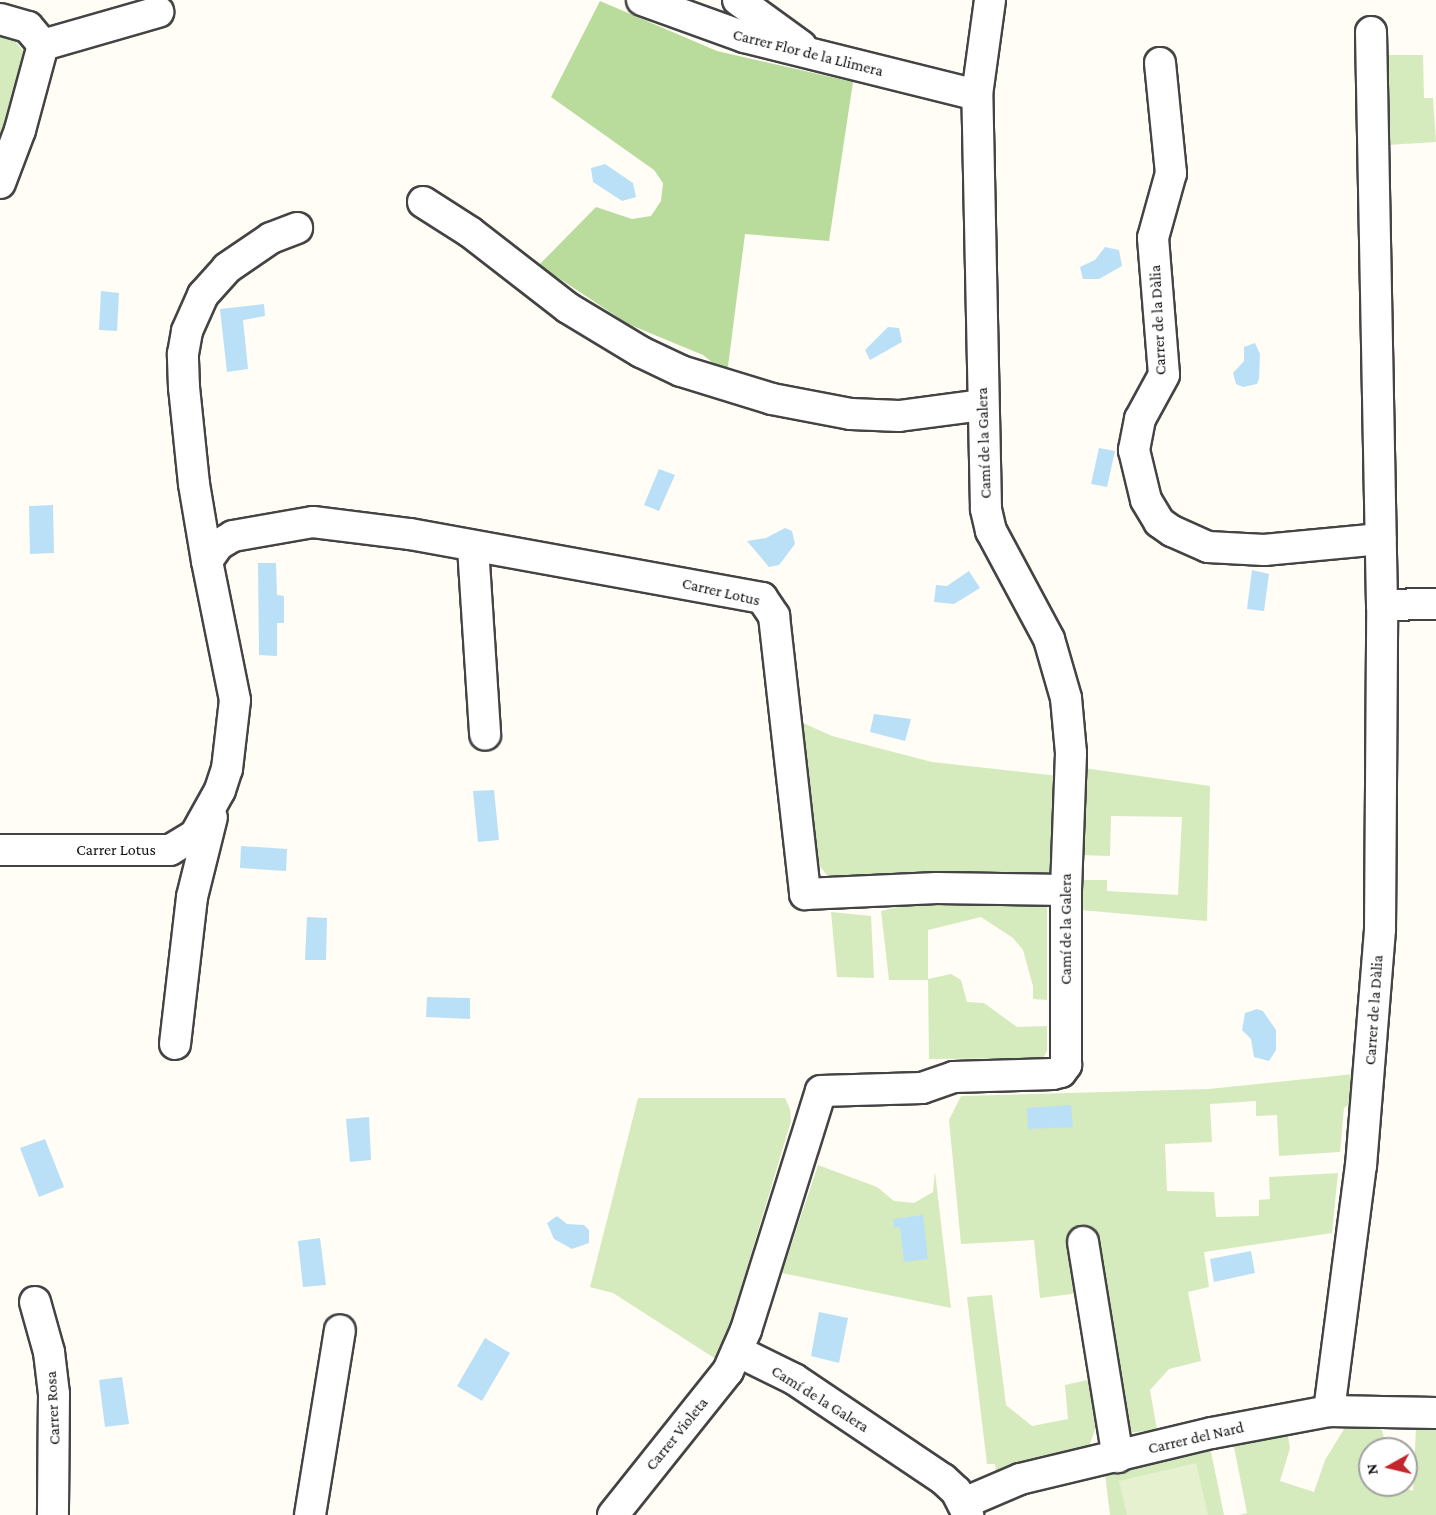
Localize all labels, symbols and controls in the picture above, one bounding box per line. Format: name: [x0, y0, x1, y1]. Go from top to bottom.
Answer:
street label: Carrer Flor de la Llimera: [731, 25, 885, 81]
street label: Carrer de la Dàlia: [1146, 264, 1170, 376]
street label: Camí de la Galera: [972, 387, 996, 499]
street label: Carrer Lotus: [680, 574, 762, 610]
street label: Carrer Lotus: [76, 840, 156, 860]
street label: Camí de la Galera: [1056, 873, 1076, 985]
street label: Carrer de la Dàlia: [1361, 954, 1387, 1066]
street label: Camí de la Galera: [768, 1361, 872, 1437]
street label: Carrer Rosa: [41, 1371, 65, 1445]
street label: Carrer Violeta: [642, 1394, 712, 1474]
street label: Carrer del Nard: [1146, 1418, 1246, 1458]
north arrow: [1358, 1437, 1418, 1497]
text: N: [1362, 1463, 1381, 1476]

